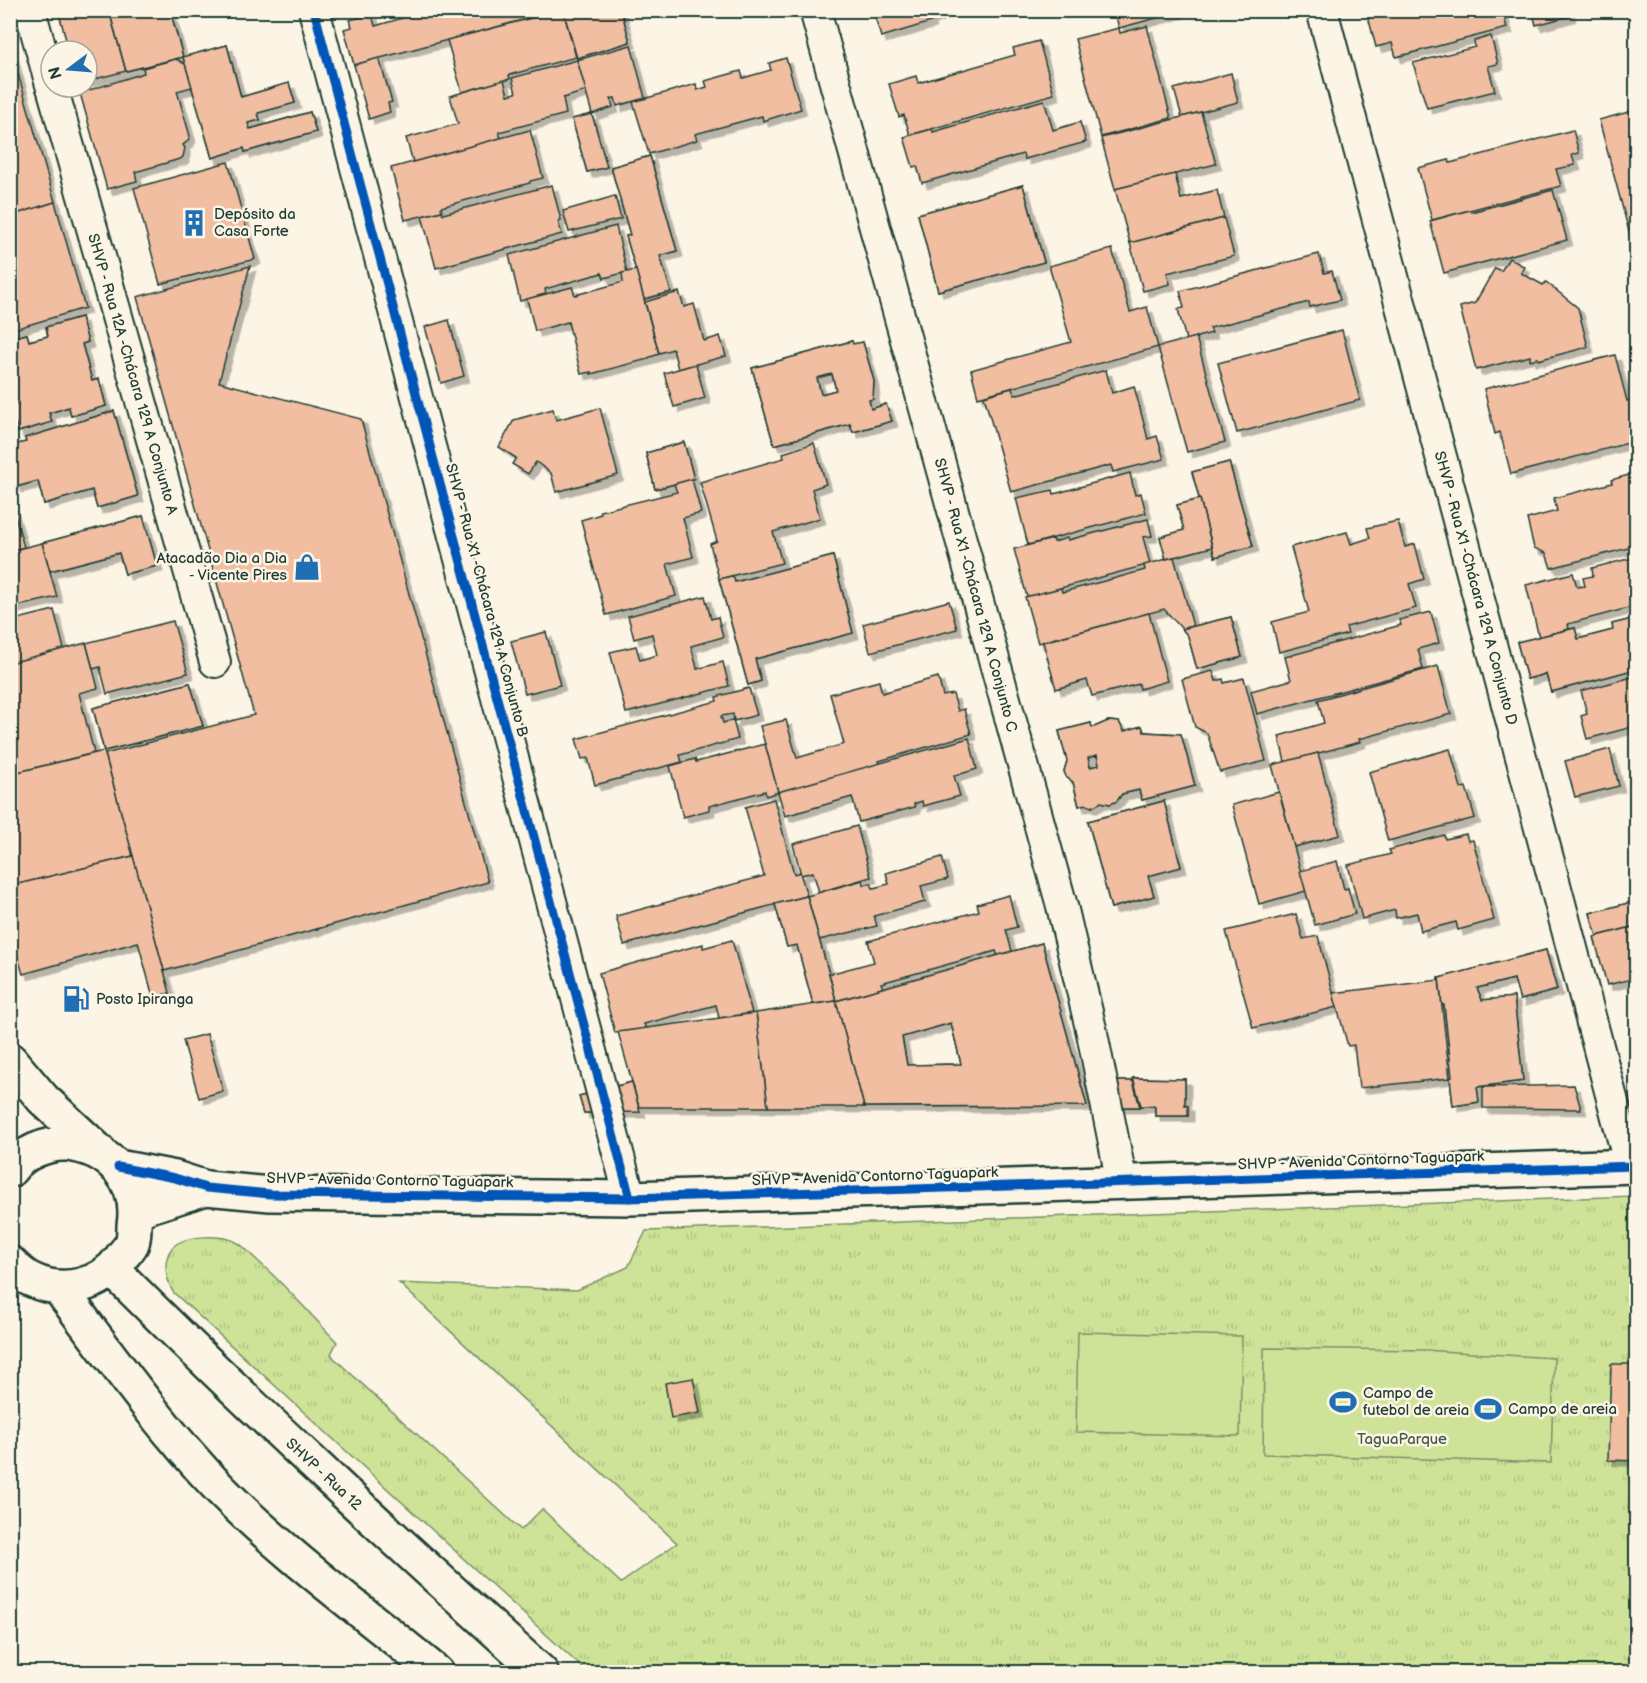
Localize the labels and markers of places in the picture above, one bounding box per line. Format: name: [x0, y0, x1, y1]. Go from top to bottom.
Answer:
place label: Depósito da Casa Forte: [214, 205, 296, 241]
building icon: Depósito da Casa Forte: [179, 208, 209, 238]
place label: Atacadão Dia a Dia - Vicente Pires: [157, 549, 288, 585]
shop icon: Atacadão Dia a Dia - Vicente Pires: [292, 552, 322, 582]
fuel station icon: Posto Ipiranga: [61, 984, 91, 1014]
place label: Posto Ipiranga: [96, 990, 194, 1009]
place label: Campo de futebol de areia: [1363, 1384, 1469, 1420]
sports icon: Campo de futebol de areia: [1328, 1387, 1358, 1417]
sports icon: Campo de areia: [1473, 1394, 1503, 1424]
place label: Campo de areia: [1508, 1400, 1617, 1419]

